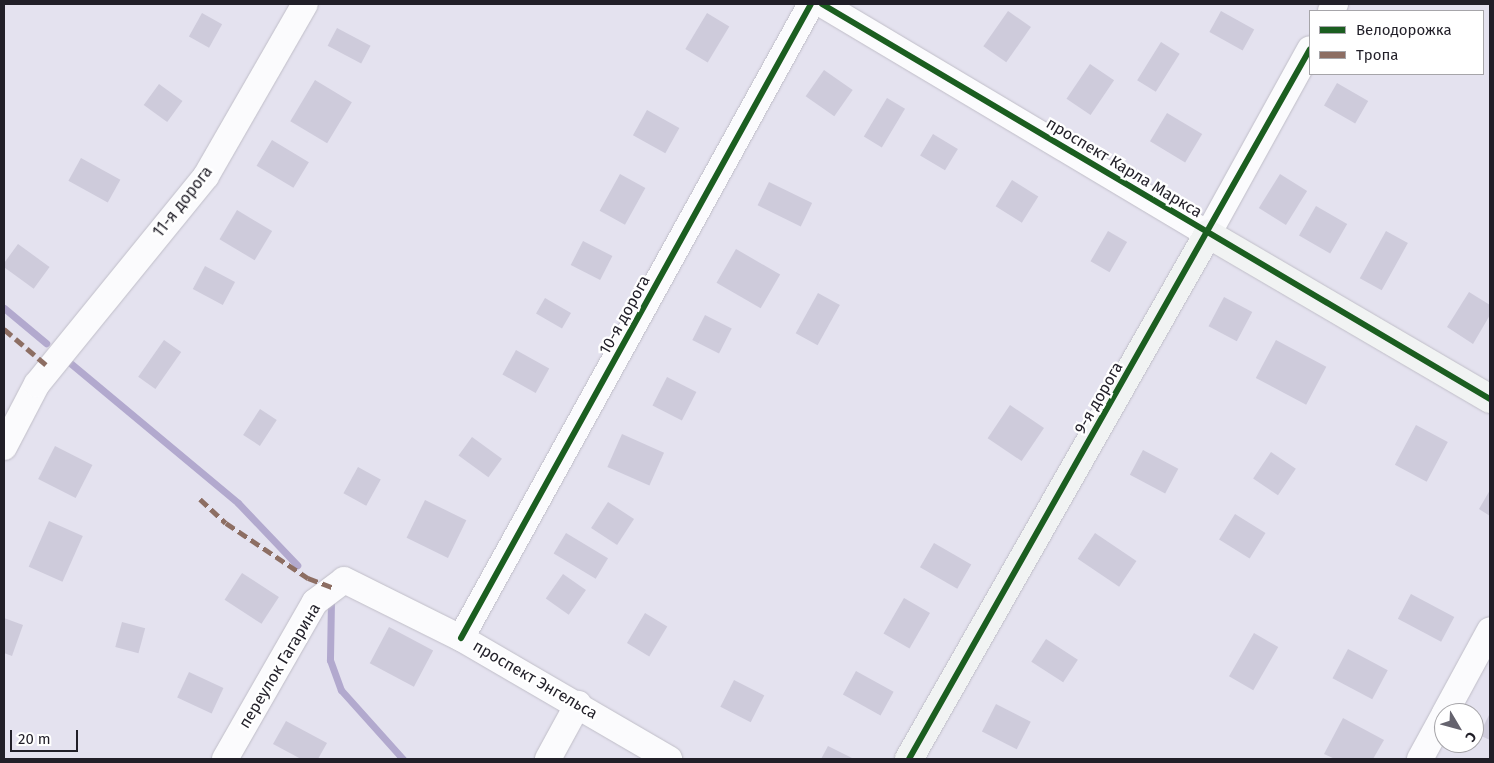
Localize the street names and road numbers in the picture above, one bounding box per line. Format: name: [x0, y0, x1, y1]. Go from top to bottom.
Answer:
street label: проспект Карла Маркса: [1043, 114, 1205, 222]
street label: 11-я дорога: [149, 163, 217, 241]
street label: 10-я дорога: [595, 272, 655, 358]
street label: 9-я дорога: [1071, 359, 1127, 437]
street label: переулок Гагарина: [235, 600, 325, 732]
street label: проспект Энгельса: [469, 637, 601, 723]

